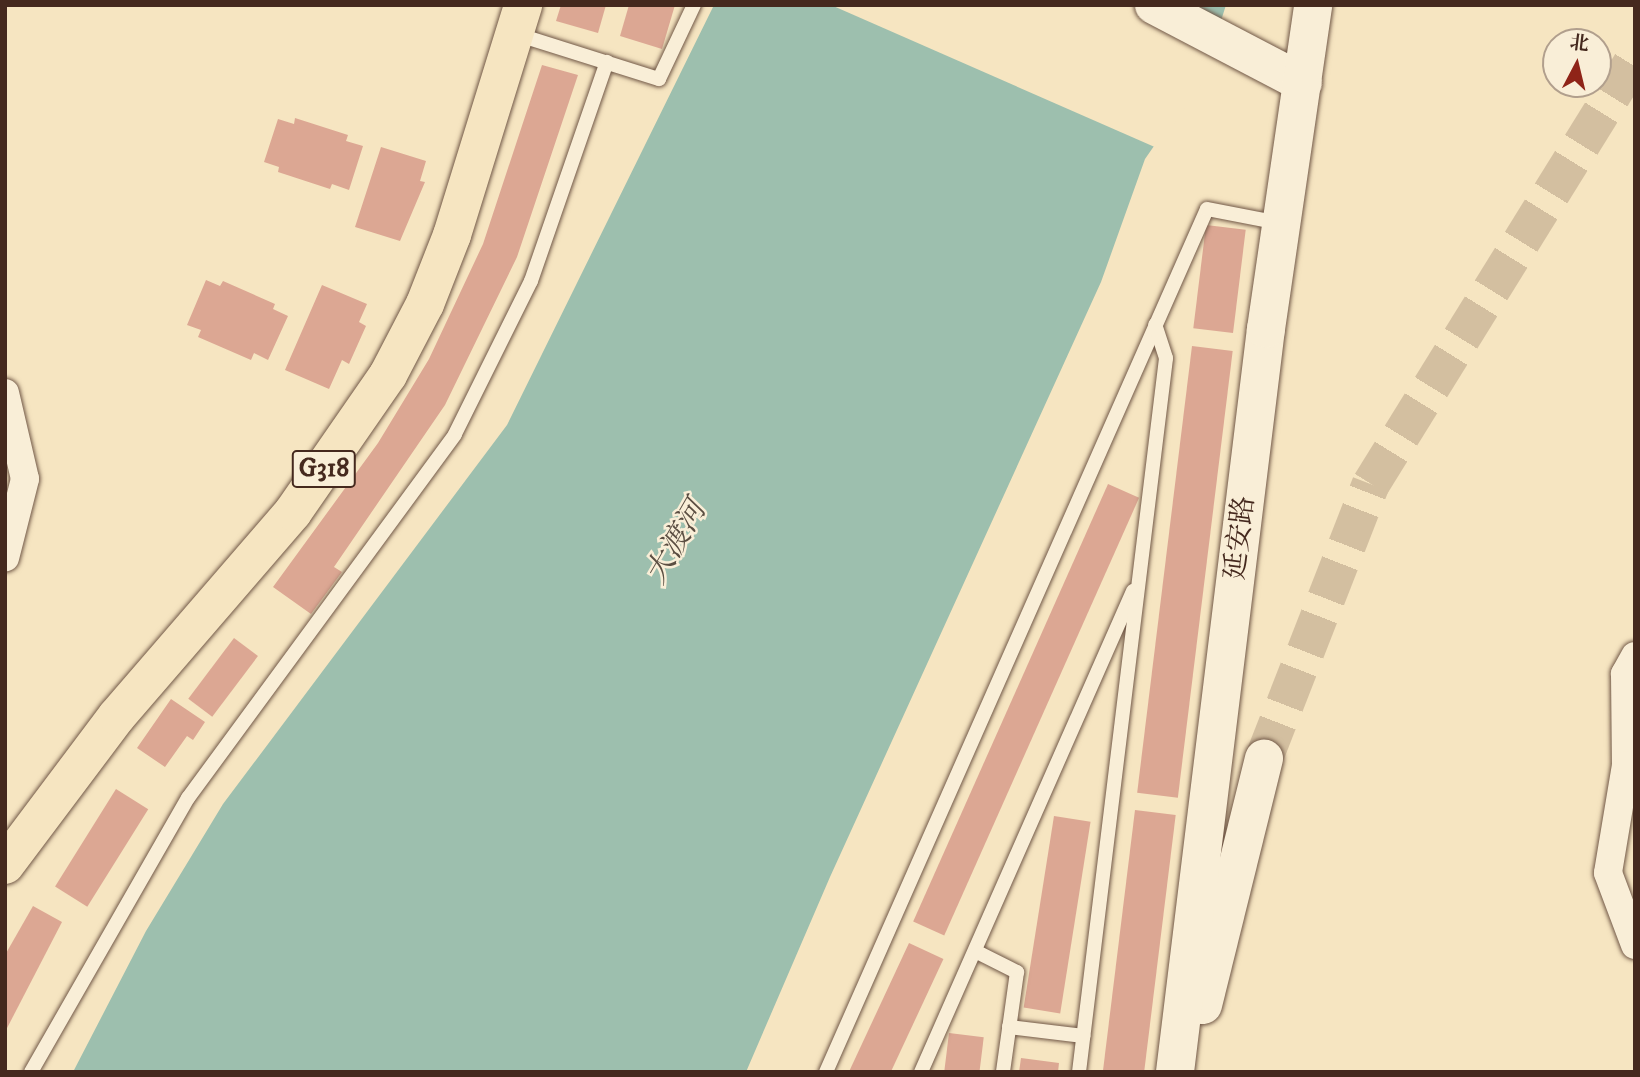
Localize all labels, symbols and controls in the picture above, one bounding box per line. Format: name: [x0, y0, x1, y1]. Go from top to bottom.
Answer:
north arrow: [1542, 28, 1612, 98]
text: 北: [1569, 31, 1590, 56]
road number: G318: [291, 446, 357, 491]
street label: 延安路: [1218, 494, 1262, 582]
water label: 大渡河: [639, 495, 715, 591]

